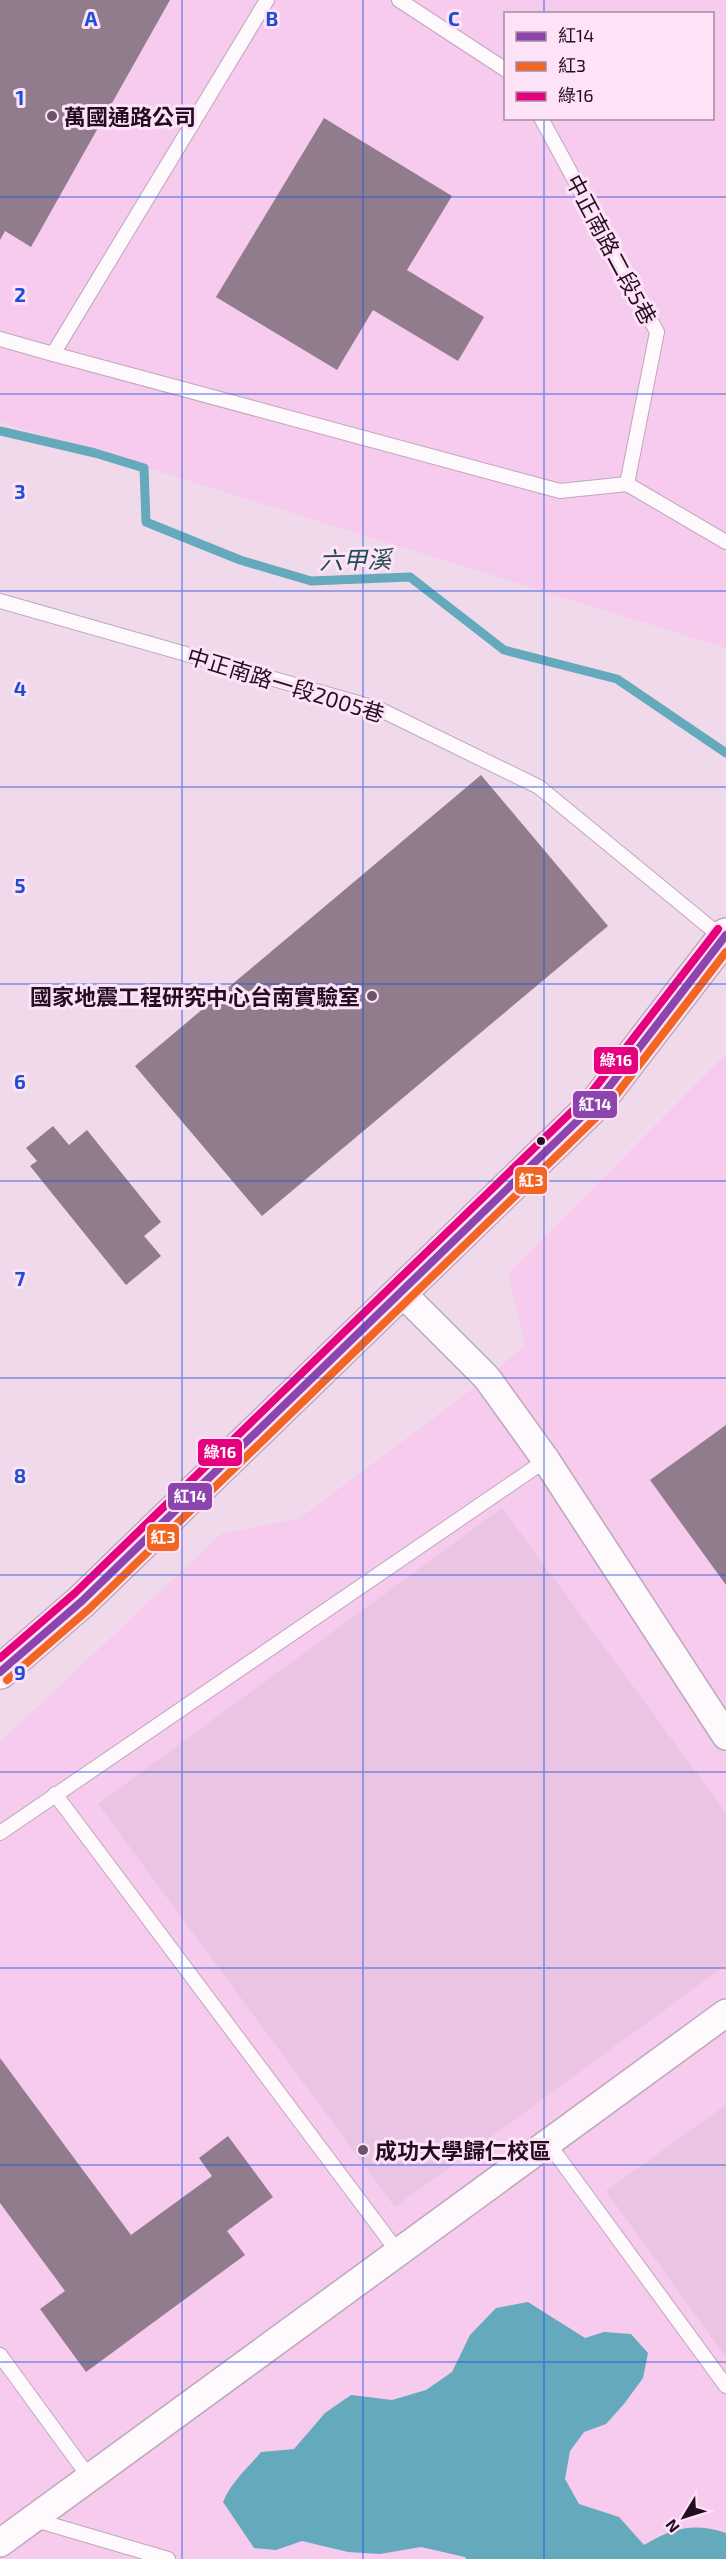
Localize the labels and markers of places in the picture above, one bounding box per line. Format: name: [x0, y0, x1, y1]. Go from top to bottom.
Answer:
place label: 萬國通路公司: [64, 103, 196, 129]
marker: 萬國通路公司: [45, 109, 59, 123]
place label: 國家地震工程研究中心台南實驗室: [30, 983, 360, 1009]
marker: 國家地震工程研究中心台南實驗室: [365, 989, 379, 1003]
unlabelled marker: [535, 1135, 547, 1147]
place label: 成功大學歸仁校區: [375, 2137, 551, 2163]
marker: 成功大學歸仁校區: [356, 2143, 370, 2157]

